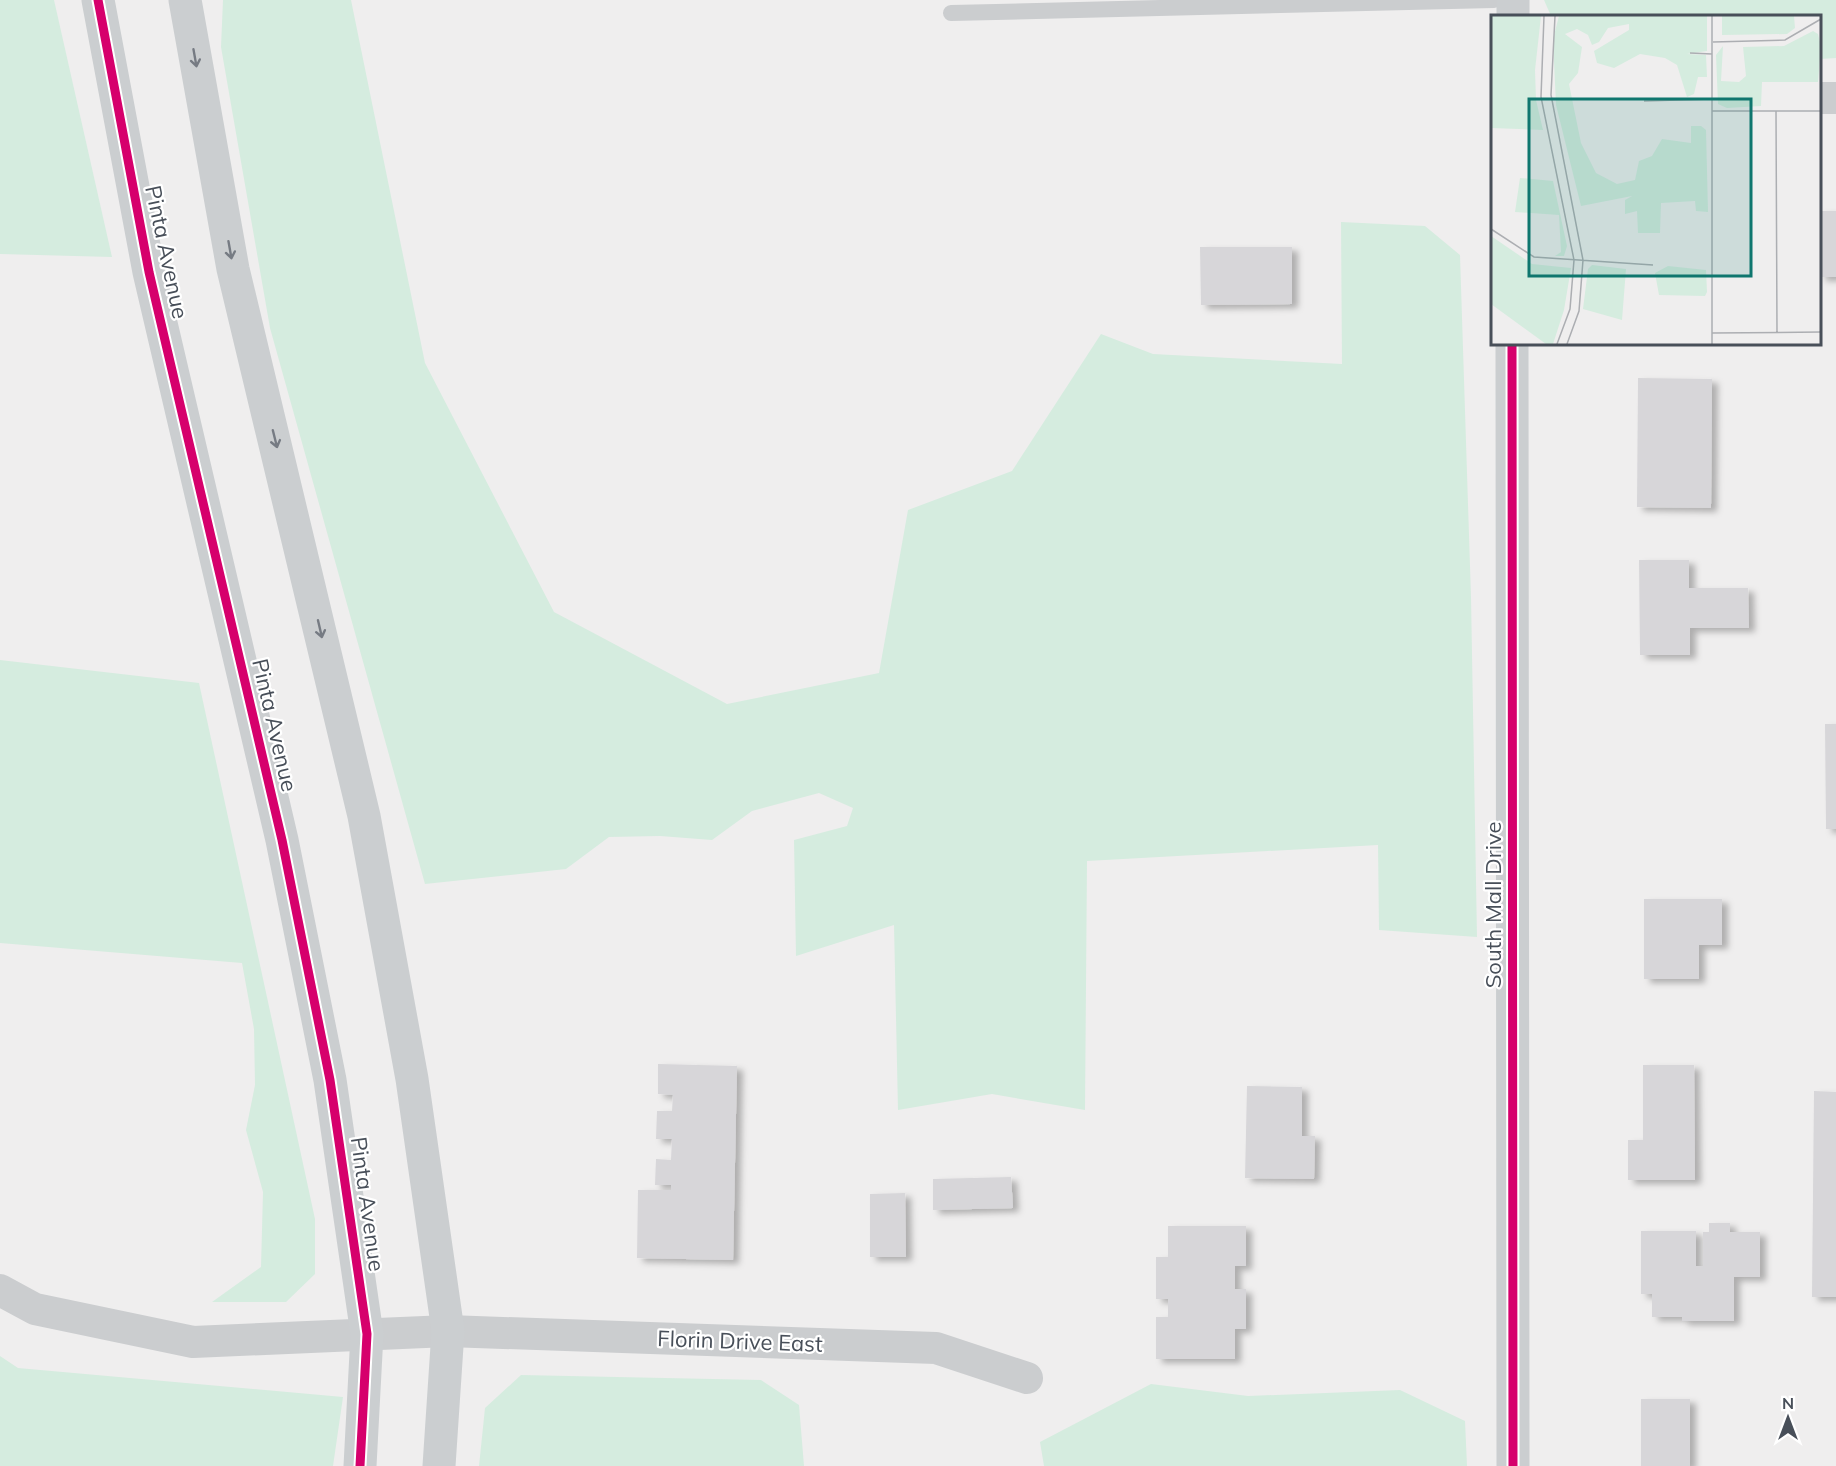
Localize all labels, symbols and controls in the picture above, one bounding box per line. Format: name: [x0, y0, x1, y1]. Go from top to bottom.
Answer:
inset map: [1491, 15, 1821, 345]
one-way arrow: [190, 47, 201, 67]
street label: Pinta Avenue: [139, 183, 195, 321]
one-way arrow: [225, 239, 236, 259]
one-way arrow: [270, 429, 282, 448]
one-way arrow: [315, 619, 327, 638]
street label: Pinta Avenue: [246, 656, 304, 794]
street label: South Mall Drive: [1479, 822, 1507, 988]
street label: Pinta Avenue: [345, 1135, 391, 1273]
street label: Florin Drive East: [657, 1324, 823, 1358]
north arrow: [1758, 1388, 1818, 1448]
text: N: [1782, 1393, 1794, 1413]

